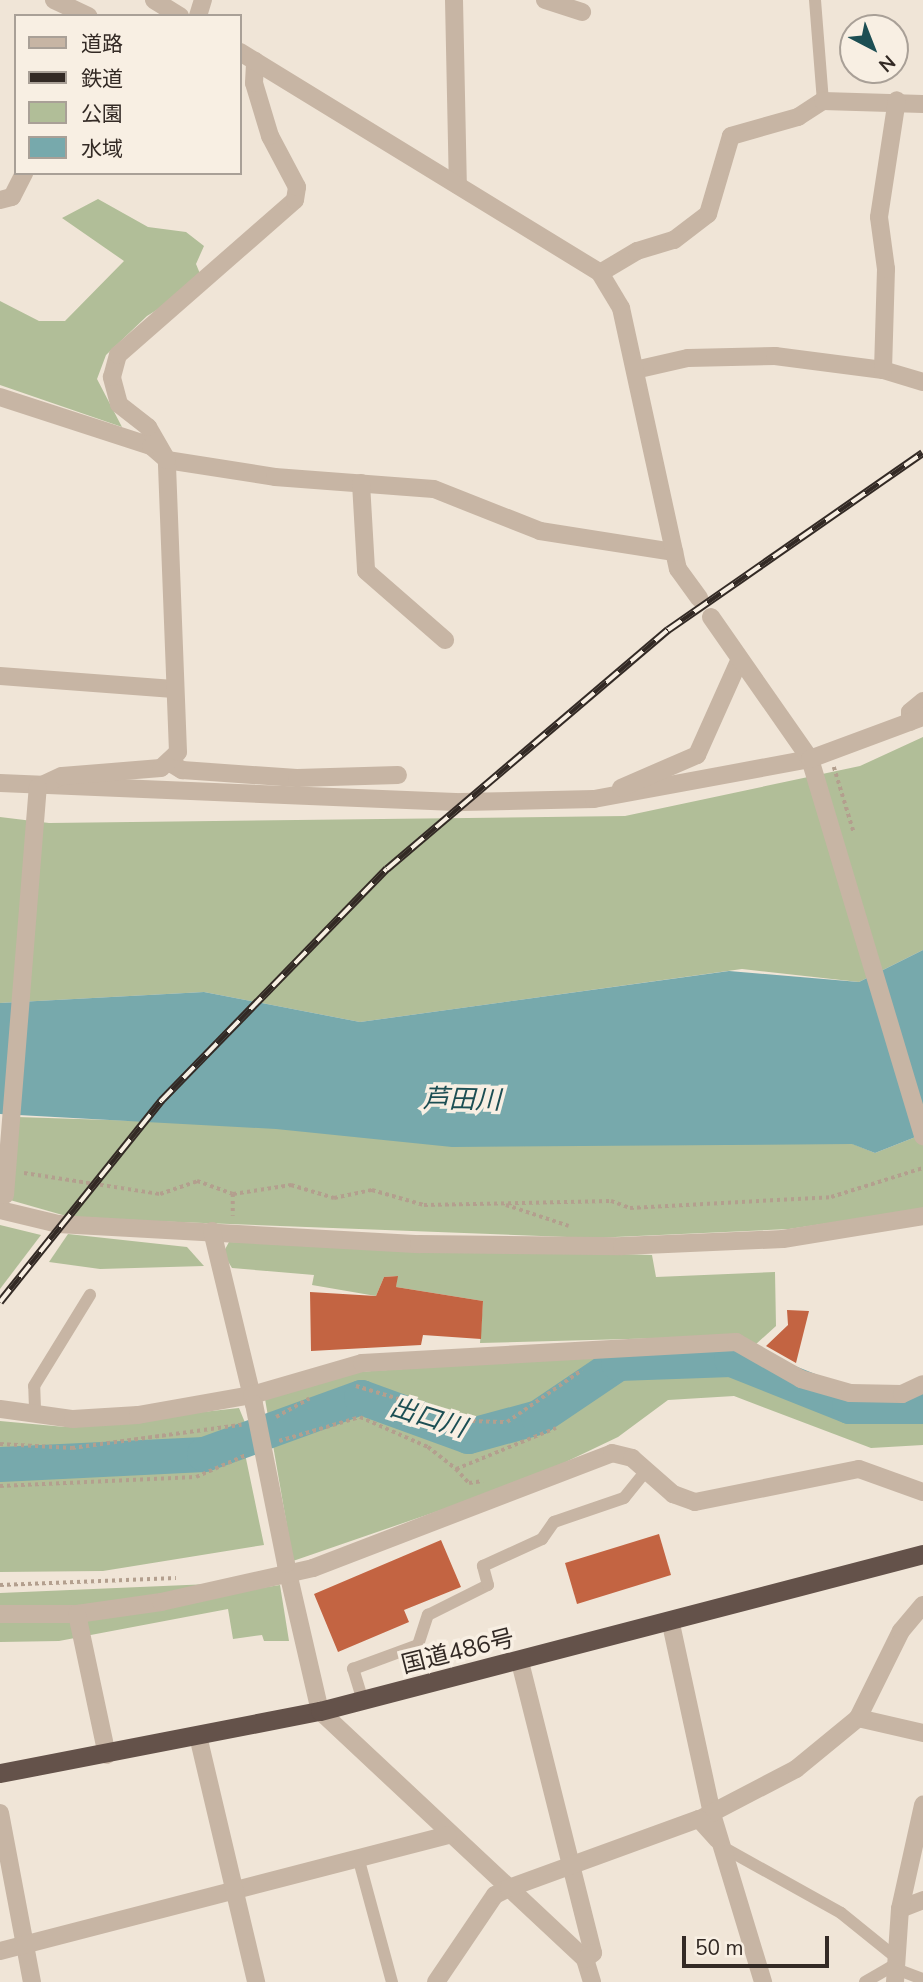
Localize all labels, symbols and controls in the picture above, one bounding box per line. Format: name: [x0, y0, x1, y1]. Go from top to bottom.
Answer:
legend: [14, 14, 242, 175]
north arrow: [839, 14, 909, 84]
text: 道路: [81, 30, 123, 58]
text: N: [873, 49, 901, 78]
text: 鉄道: [81, 65, 123, 93]
text: 公園: [81, 100, 123, 128]
text: 水域: [81, 135, 123, 163]
water label: 芦田川: [423, 1084, 501, 1116]
water label: 出口川: [386, 1392, 470, 1444]
street label: 国道486号: [399, 1624, 517, 1680]
scale bar: [685, 1923, 832, 1967]
text: 50 m: [695, 1934, 744, 1962]

